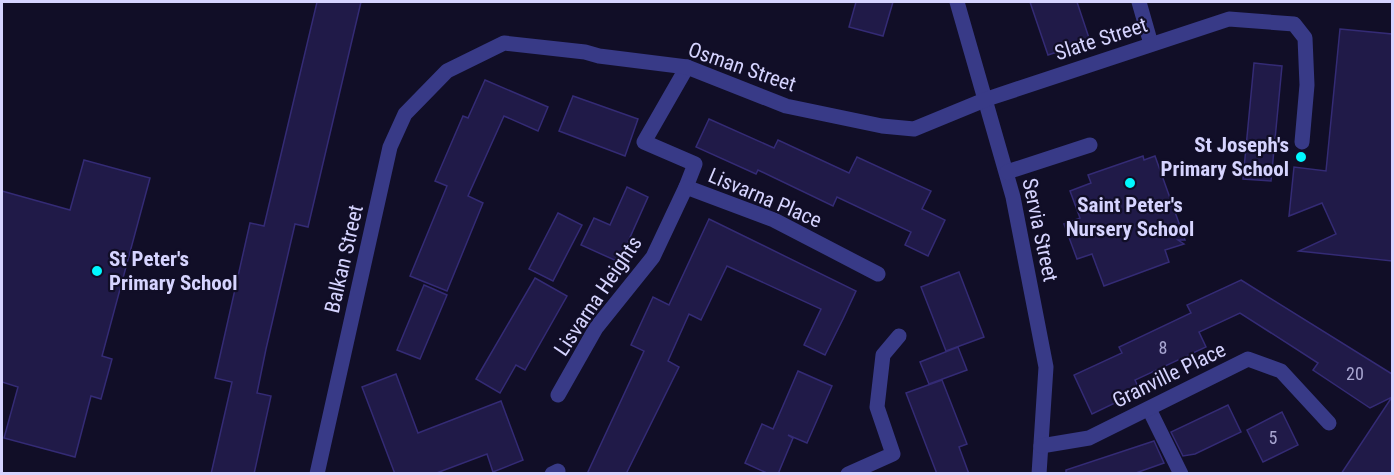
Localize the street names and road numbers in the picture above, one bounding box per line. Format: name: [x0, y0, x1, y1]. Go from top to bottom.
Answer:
street label: Slate Street: [1052, 13, 1150, 65]
street label: Osman Street: [685, 37, 799, 97]
street label: Lisvarna Place: [705, 163, 825, 233]
street label: Servia Street: [1017, 176, 1063, 284]
street label: Balkan Street: [320, 203, 368, 315]
street label: Lisvarna Heights: [549, 232, 647, 360]
street label: Granville Place: [1109, 337, 1230, 413]

